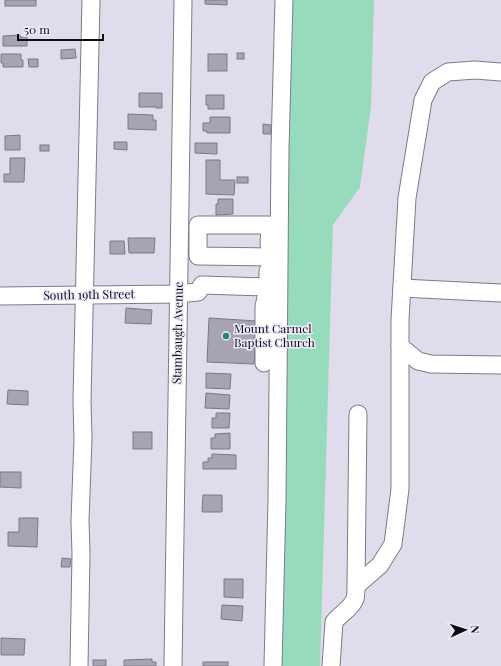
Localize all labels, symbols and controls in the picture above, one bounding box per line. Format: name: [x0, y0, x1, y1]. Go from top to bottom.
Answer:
scale bar: [18, 16, 103, 42]
text: 50 m: [24, 21, 50, 37]
street label: Stambaugh Avenue: [168, 282, 186, 384]
street label: South 19th Street: [43, 285, 136, 303]
place label: Mount Carmel Baptist Church: [234, 320, 315, 350]
marker: Mount Carmel Baptist Church: [221, 331, 231, 341]
north arrow: [445, 610, 485, 650]
text: N: [468, 625, 483, 634]

